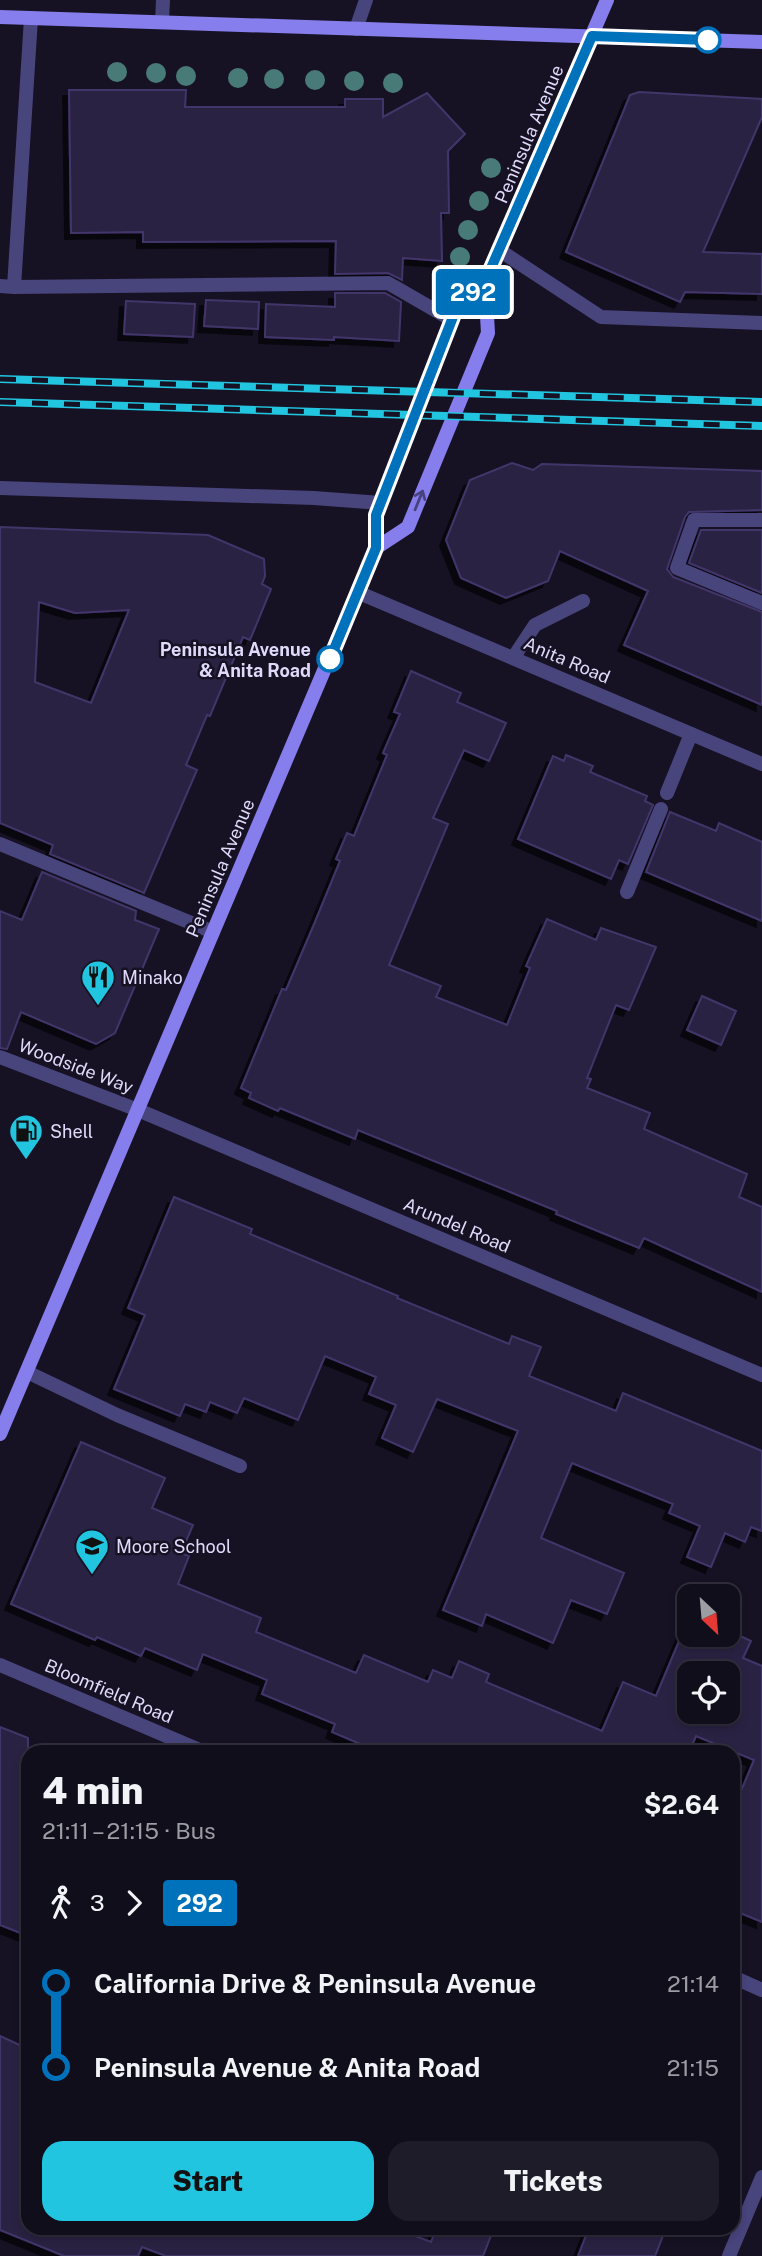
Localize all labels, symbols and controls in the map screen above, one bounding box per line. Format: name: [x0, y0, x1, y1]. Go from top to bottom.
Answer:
unlabelled marker: [695, 27, 721, 53]
street label: Peninsula Avenue: [490, 62, 568, 206]
line badge: 292: [433, 269, 513, 315]
text: 292: [450, 278, 496, 306]
one-way arrow: [414, 489, 427, 511]
street label: Anita Road: [521, 632, 613, 688]
place label: Peninsula Avenue & Anita Road: [160, 639, 311, 681]
marker: Peninsula Avenue & Anita Road: [317, 646, 343, 672]
street label: Peninsula Avenue: [181, 796, 259, 940]
restaurant icon: Minako: [79, 958, 117, 1007]
place label: Minako: [122, 967, 183, 988]
street label: Woodside Way: [16, 1034, 137, 1098]
fuel station icon: Shell: [7, 1112, 45, 1161]
place label: Shell: [50, 1121, 93, 1142]
street label: Arundel Road: [400, 1193, 514, 1257]
school or university icon: Moore School: [73, 1527, 111, 1576]
place label: Moore School: [116, 1536, 231, 1557]
north arrow: [677, 1584, 740, 1647]
map controls: [677, 1584, 740, 1724]
street label: Bloomfield Road: [42, 1655, 176, 1727]
button: locate: [677, 1661, 740, 1724]
text: 4 min: [42, 1768, 144, 1813]
text: $2.64: [644, 1789, 719, 1820]
text: 21:11 – 21:15 · Bus: [42, 1817, 216, 1844]
icon: walk: [42, 1884, 80, 1922]
icon: forward: [115, 1884, 153, 1922]
text: 3: [90, 1889, 105, 1916]
text: 292: [177, 1889, 223, 1917]
text: California Drive & Peninsula Avenue: [94, 1968, 536, 1999]
text: 21:14: [667, 1970, 719, 1997]
text: Peninsula Avenue & Anita Road: [94, 2052, 480, 2083]
text: 21:15: [667, 2054, 719, 2081]
button: Start: [42, 2141, 374, 2221]
button: Tickets: [388, 2141, 719, 2221]

